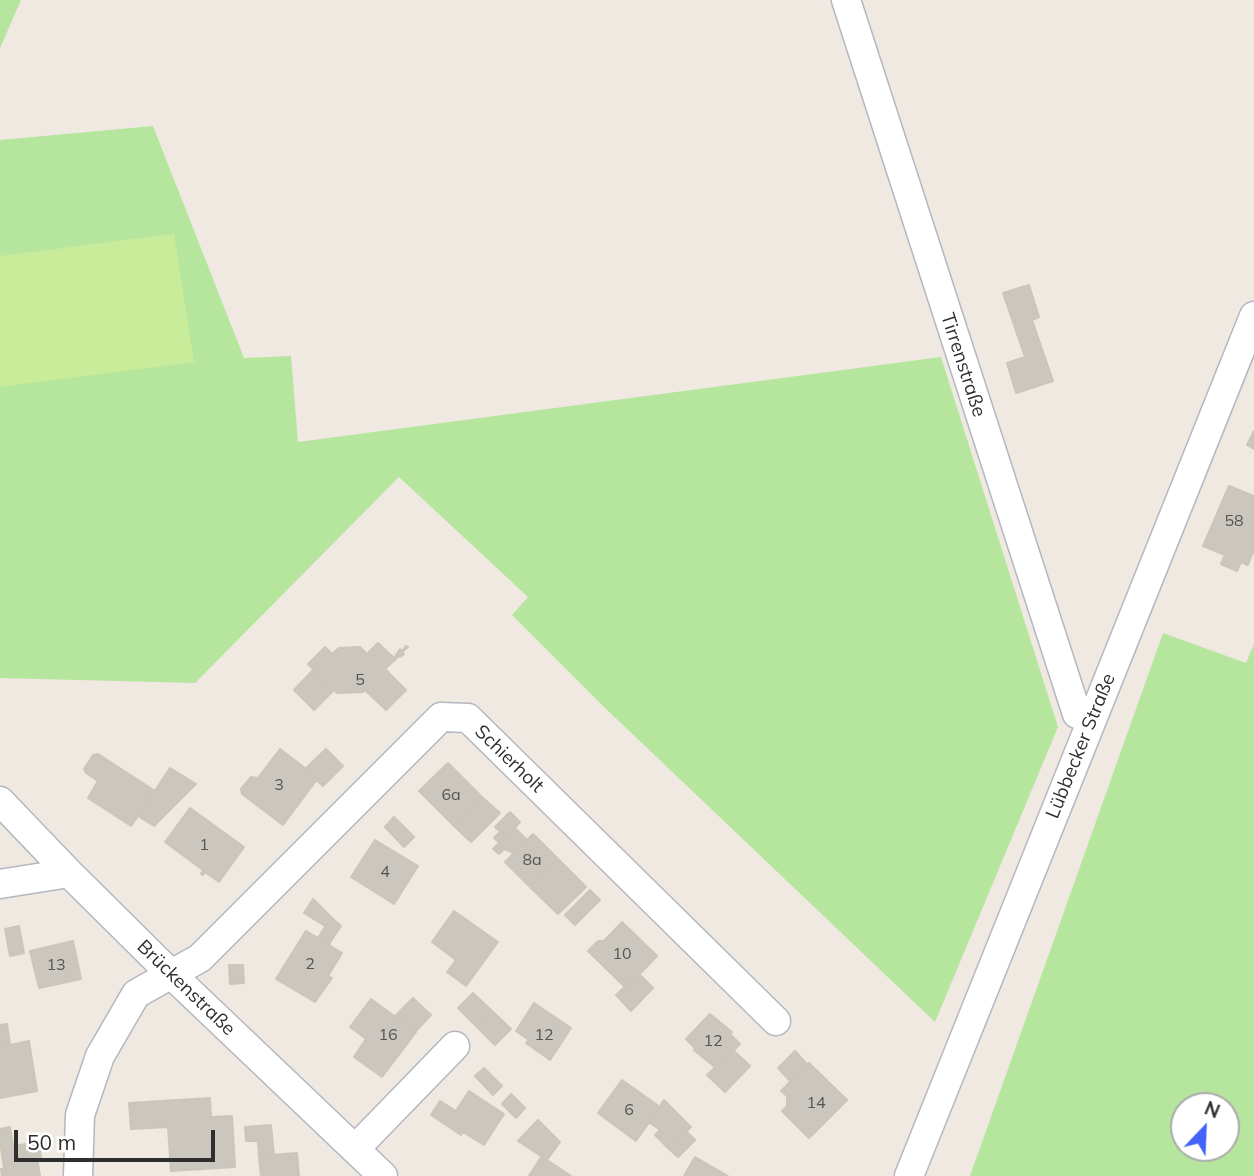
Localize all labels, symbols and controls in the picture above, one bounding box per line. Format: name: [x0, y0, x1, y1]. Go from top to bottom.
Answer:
street label: Tirrenstraße: [936, 310, 990, 420]
house number: 58: [1224, 511, 1244, 531]
house number: 5: [355, 670, 365, 690]
street label: Lübbecker Straße: [1042, 670, 1120, 822]
street label: Schierholt: [470, 720, 548, 798]
house number: 3: [274, 775, 284, 795]
house number: 6a: [441, 785, 461, 805]
house number: 1: [199, 835, 209, 855]
house number: 8a: [522, 850, 542, 870]
house number: 4: [380, 862, 390, 882]
street label: Brückenstraße: [132, 935, 240, 1041]
house number: 10: [612, 944, 632, 964]
house number: 2: [305, 954, 315, 974]
house number: 13: [46, 955, 66, 975]
house number: 16: [378, 1025, 398, 1045]
house number: 12: [534, 1025, 554, 1045]
house number: 12: [703, 1031, 723, 1051]
north arrow: [1170, 1092, 1240, 1162]
house number: 14: [806, 1093, 826, 1113]
text: N: [1201, 1096, 1224, 1123]
house number: 6: [624, 1100, 634, 1120]
scale bar: [18, 1116, 219, 1160]
text: 50 m: [27, 1129, 76, 1155]

